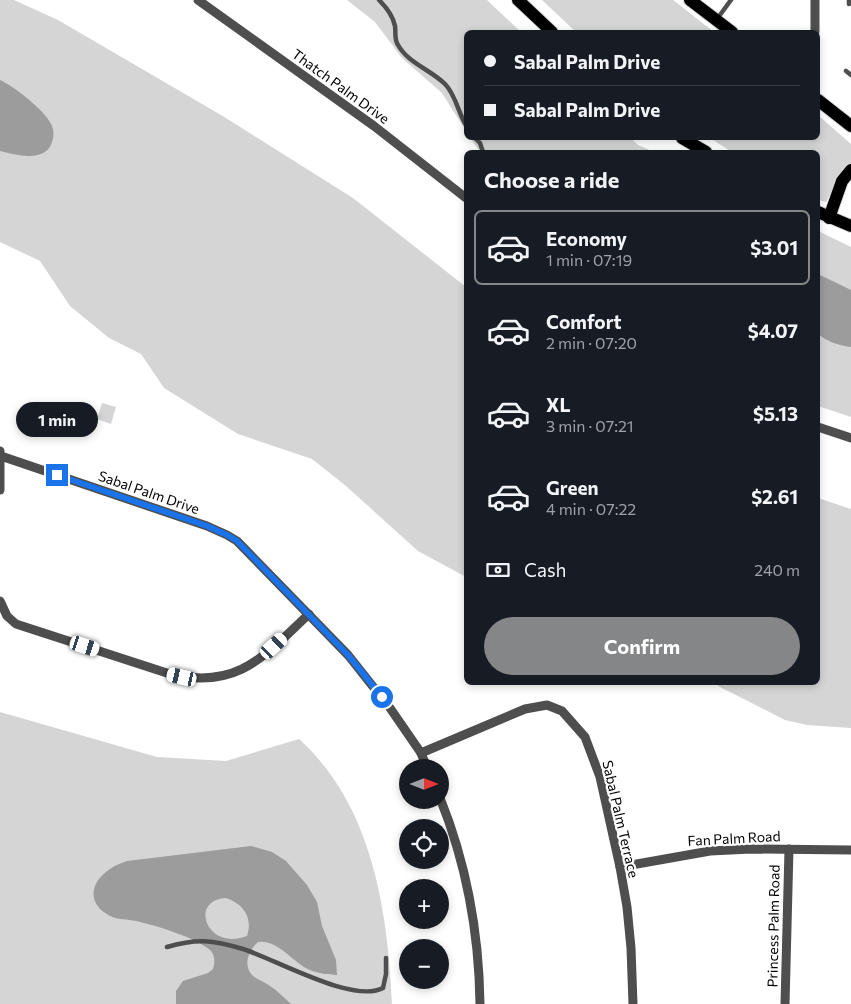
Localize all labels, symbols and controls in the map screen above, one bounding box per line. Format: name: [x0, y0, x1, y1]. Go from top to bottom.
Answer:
street label: Thatch Palm Drive: [289, 45, 393, 127]
text: Sabal Palm Drive: [514, 50, 660, 73]
text: Sabal Palm Drive: [514, 98, 660, 121]
text: Choose a ride: [484, 166, 619, 193]
icon: car: [486, 225, 531, 270]
text: Economy: [546, 227, 627, 250]
text: $3.01: [750, 236, 798, 259]
text: 1 min · 07:19: [546, 250, 632, 269]
icon: car: [486, 308, 531, 353]
text: Comfort: [546, 310, 622, 333]
text: $4.07: [748, 319, 798, 342]
text: 2 min · 07:20: [546, 333, 637, 352]
icon: car: [486, 391, 531, 436]
text: XL: [546, 393, 571, 416]
callout: 1 min: [16, 402, 98, 438]
text: $5.13: [753, 402, 798, 425]
text: 1 min: [38, 410, 76, 429]
text: 3 min · 07:21: [546, 416, 634, 435]
route end: [46, 464, 68, 486]
street label: Sabal Palm Drive: [96, 467, 202, 517]
icon: car: [486, 474, 531, 519]
text: Green: [546, 476, 598, 499]
text: $2.61: [751, 485, 798, 508]
text: 4 min · 07:22: [546, 499, 636, 518]
icon: cash: [484, 556, 512, 584]
text: Cash: [524, 558, 566, 581]
text: 240 m: [754, 560, 800, 579]
button: Confirm: [484, 617, 800, 675]
car: [257, 630, 290, 662]
car: [68, 634, 101, 658]
car: [165, 666, 198, 688]
route start: [371, 686, 393, 708]
north arrow: [399, 759, 449, 809]
map controls: [399, 759, 449, 989]
street label: Sabal Palm Terrace: [599, 759, 643, 879]
button: locate: [399, 819, 449, 869]
street label: Fan Palm Road: [687, 827, 781, 849]
street label: Princess Palm Road: [763, 864, 783, 988]
button: +: [399, 879, 449, 929]
button: −: [399, 939, 449, 989]

